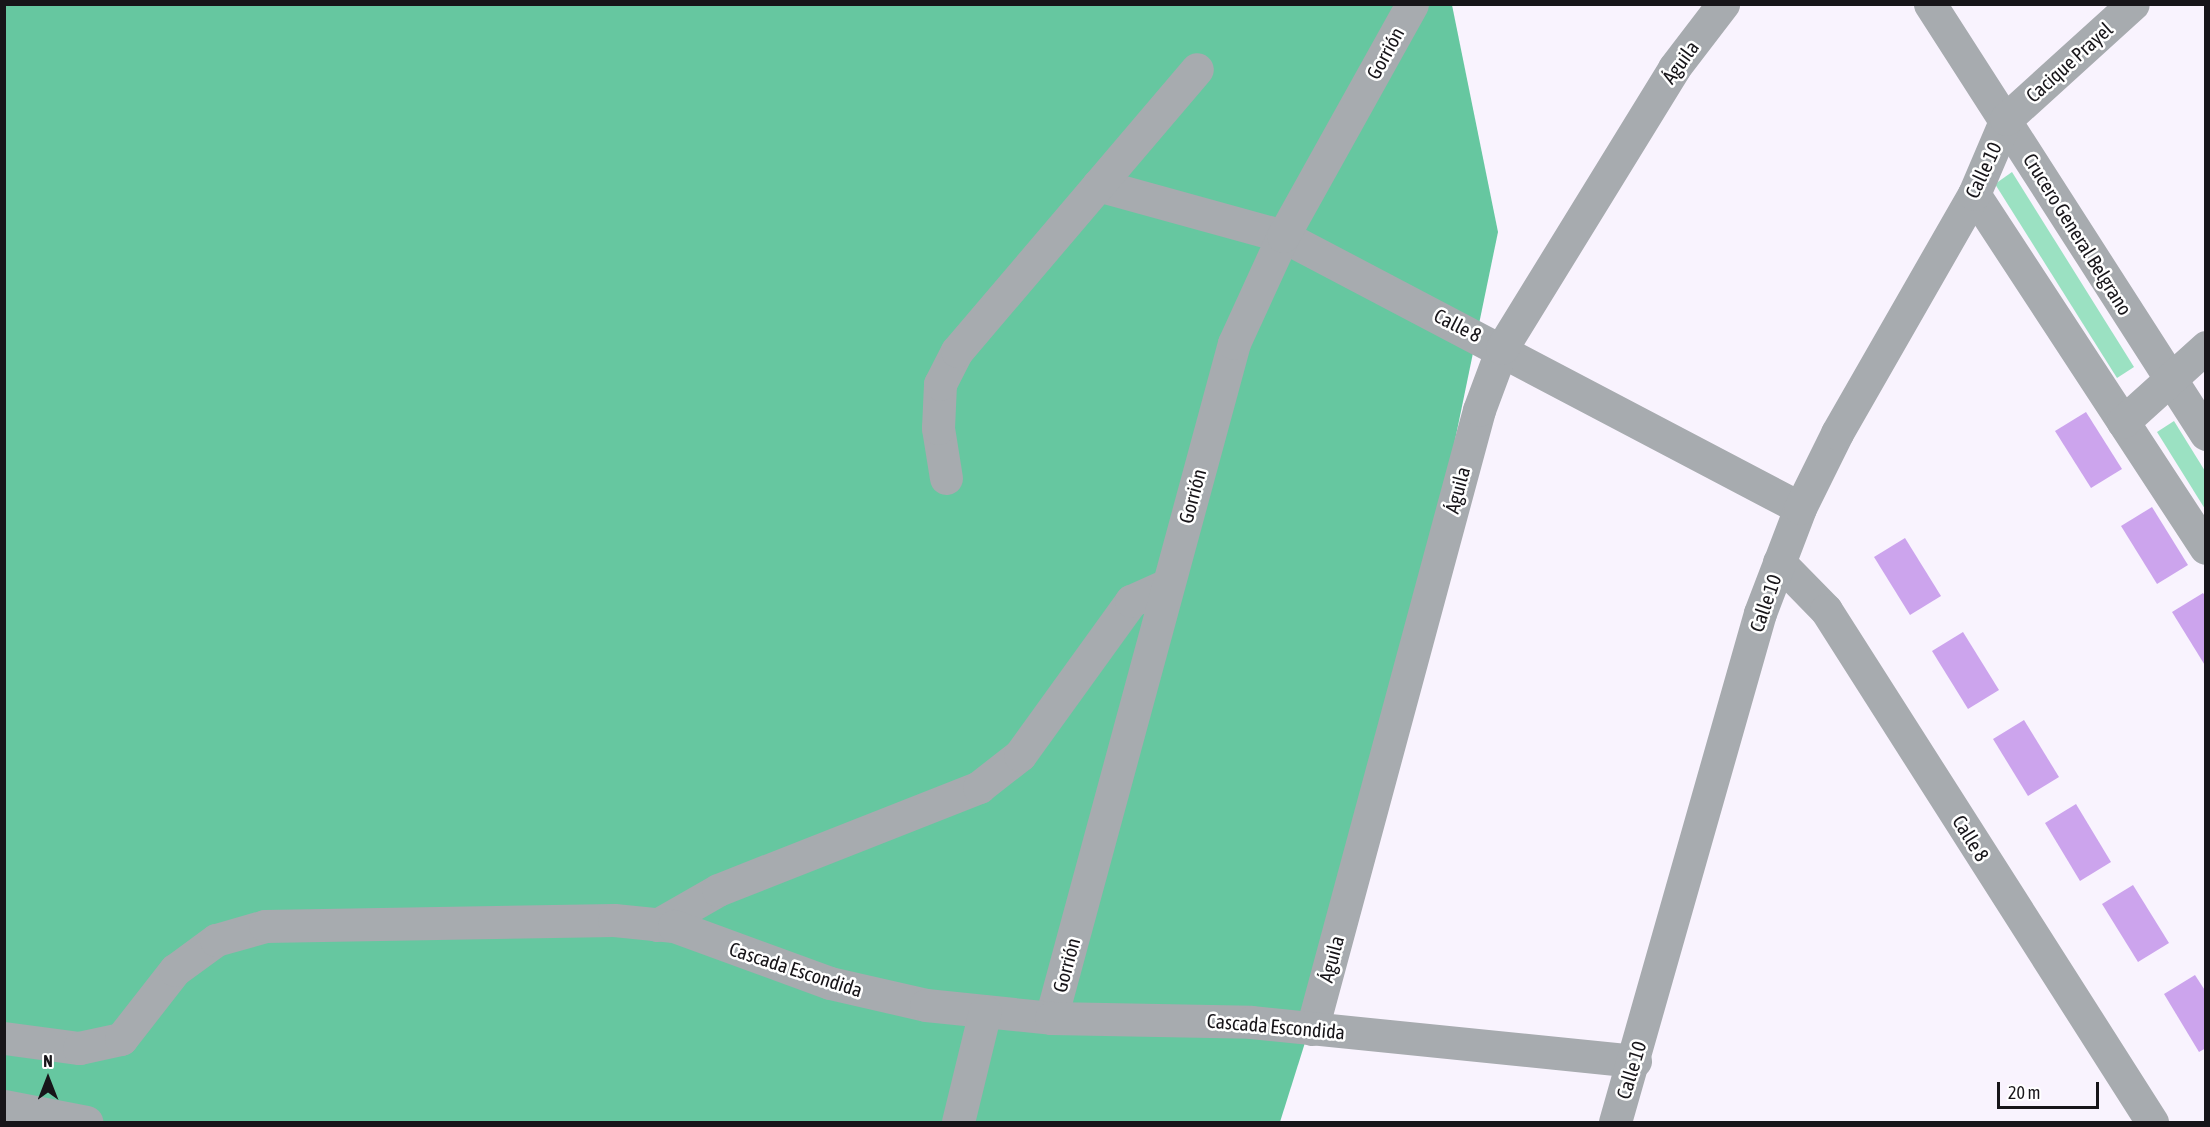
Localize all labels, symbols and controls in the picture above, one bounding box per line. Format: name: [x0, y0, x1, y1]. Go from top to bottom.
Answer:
street label: Cacique Prayel: [2021, 17, 2117, 107]
street label: Gorrión: [1361, 23, 1409, 83]
street label: Águila: [1656, 36, 1704, 88]
street label: Calle 10: [1960, 138, 2006, 202]
street label: Crucero General Belgrano: [2018, 149, 2138, 319]
street label: Calle 8: [1430, 303, 1486, 347]
street label: Águila: [1439, 464, 1475, 516]
street label: Gorrión: [1173, 466, 1211, 526]
street label: Calle 10: [1744, 571, 1786, 635]
street label: Calle 8: [1948, 810, 1994, 866]
street label: Águila: [1313, 933, 1349, 985]
street label: Gorrión: [1047, 935, 1085, 995]
street label: Cascada Escondida: [726, 936, 866, 1002]
street label: Cascada Escondida: [1206, 1008, 1346, 1044]
street label: Calle 10: [1611, 1038, 1651, 1102]
north arrow: [18, 1049, 78, 1109]
text: N: [43, 1052, 53, 1070]
scale bar: [2000, 1070, 2102, 1108]
text: 20 m: [2008, 1082, 2040, 1103]

